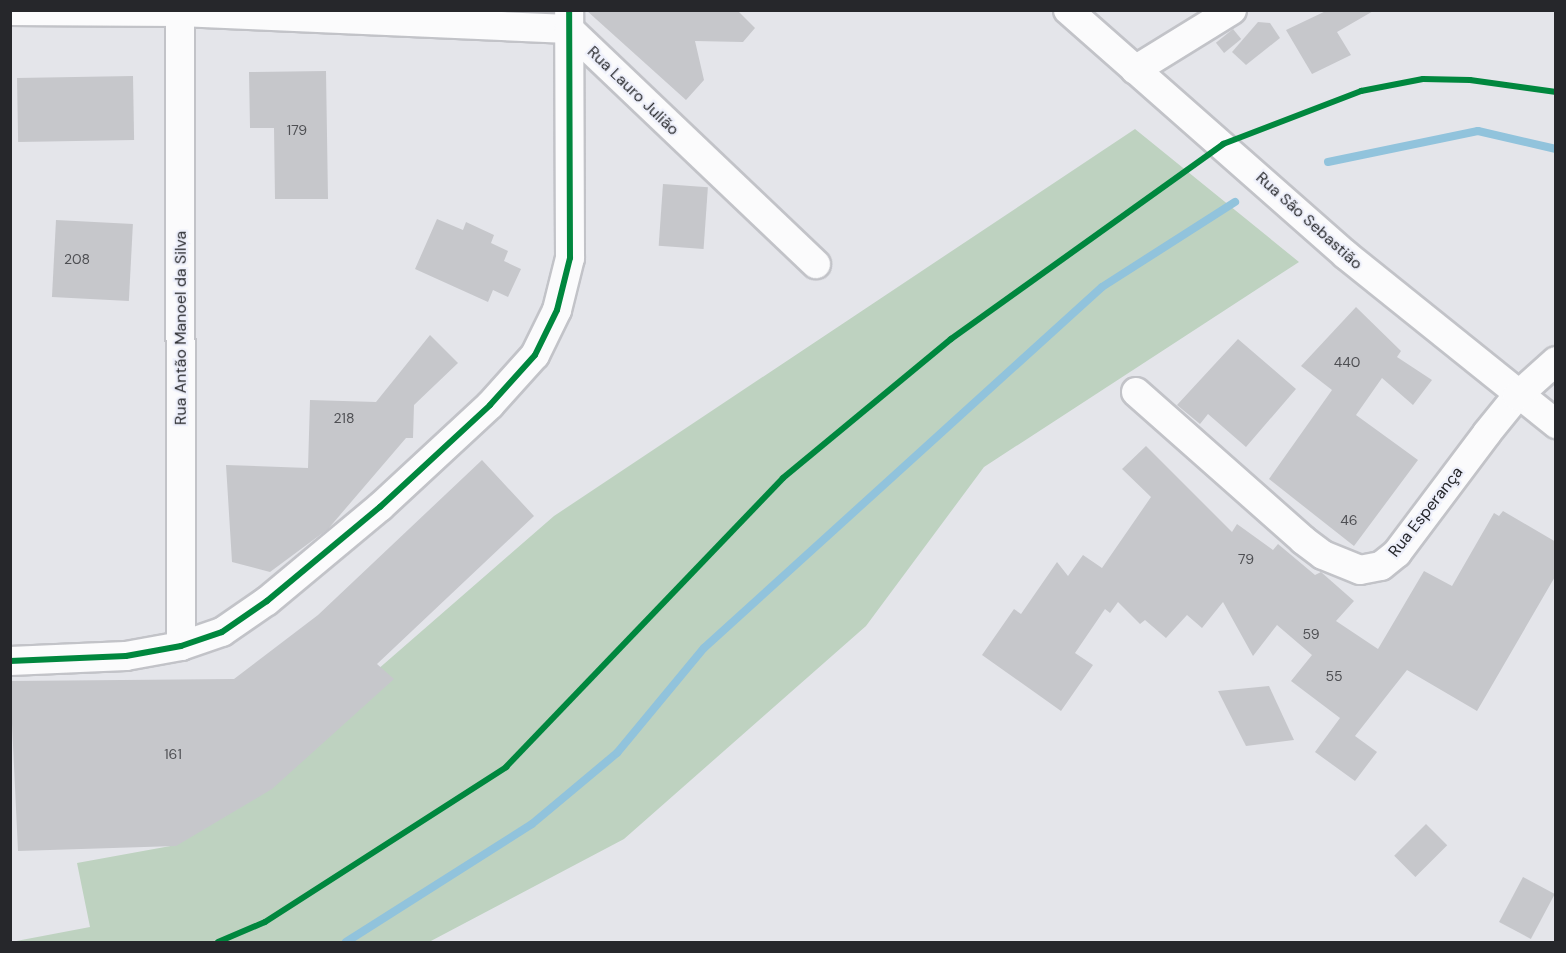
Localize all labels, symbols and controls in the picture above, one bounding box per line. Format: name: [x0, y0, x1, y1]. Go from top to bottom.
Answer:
street label: Rua Lauro Julião: [583, 42, 683, 140]
house number: 179: [287, 122, 307, 138]
street label: Rua São Sebastião: [1252, 168, 1366, 274]
street label: Rua Antão Manoel da Silva: [171, 231, 191, 425]
house number: 208: [64, 251, 90, 267]
house number: 440: [1334, 354, 1360, 370]
house number: 218: [334, 410, 354, 426]
street label: Rua Esperança: [1385, 463, 1467, 561]
house number: 46: [1340, 512, 1358, 528]
house number: 79: [1238, 551, 1254, 567]
house number: 59: [1303, 626, 1319, 642]
house number: 55: [1325, 668, 1343, 684]
house number: 161: [164, 746, 182, 762]

